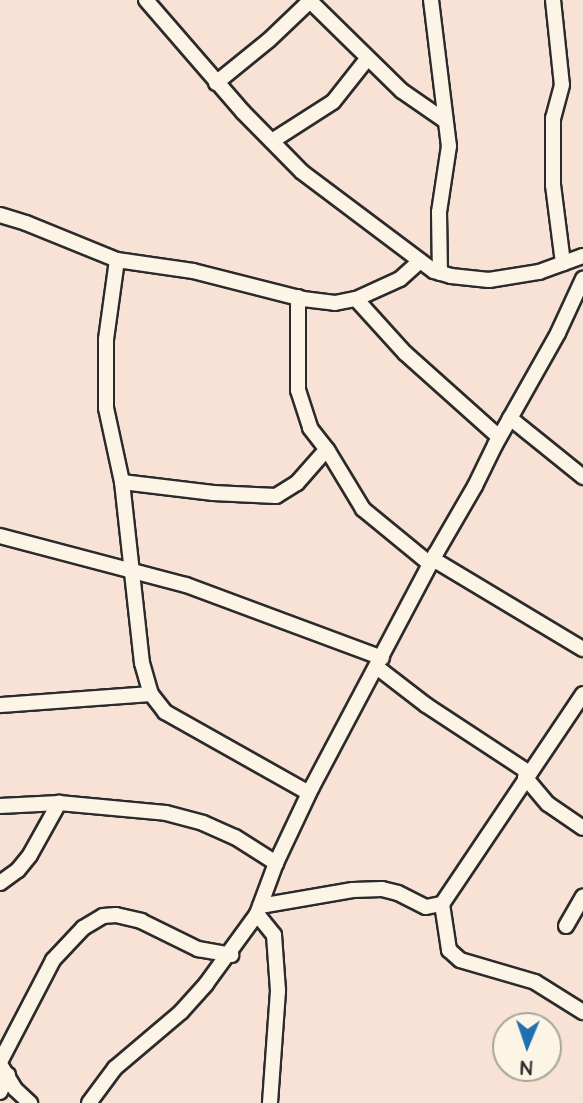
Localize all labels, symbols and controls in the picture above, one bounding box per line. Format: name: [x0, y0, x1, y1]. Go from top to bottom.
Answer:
north arrow: [492, 1012, 562, 1082]
text: N: [520, 1053, 533, 1080]

